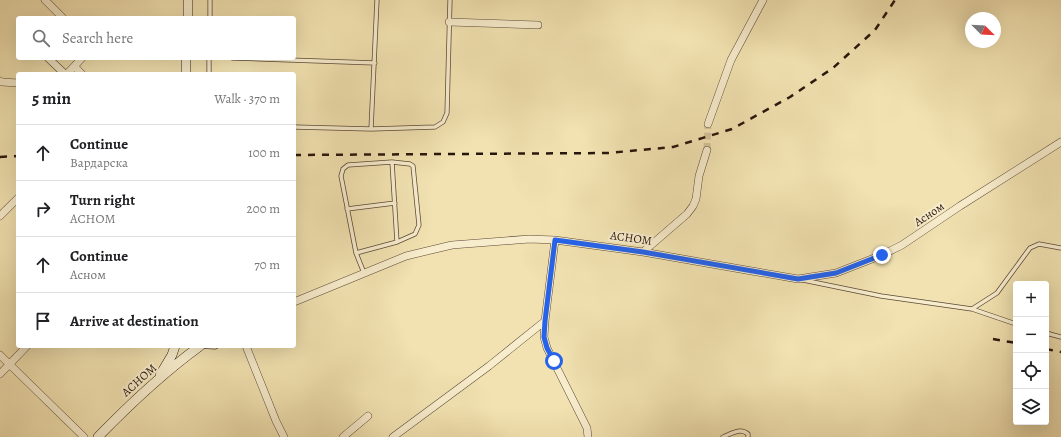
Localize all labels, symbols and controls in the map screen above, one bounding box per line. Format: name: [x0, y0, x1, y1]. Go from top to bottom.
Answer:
north arrow: [965, 12, 1001, 48]
search box: [16, 16, 296, 60]
icon: search: [30, 27, 52, 49]
text: Search here: [62, 28, 133, 48]
text: 5 min: [32, 87, 71, 110]
text: Walk · 370 m: [214, 90, 280, 107]
text: Continue: [70, 134, 128, 154]
icon: ahead: [32, 142, 54, 164]
text: 100 m: [248, 144, 280, 161]
text: Вардарска: [70, 154, 128, 171]
text: Turn right: [70, 190, 135, 210]
icon: right: [32, 198, 54, 220]
street label: Асном: [910, 198, 947, 230]
text: 200 m: [247, 200, 280, 217]
text: АСНОМ: [70, 210, 115, 227]
street label: АСНОМ: [608, 227, 653, 249]
text: Continue: [70, 246, 128, 266]
route end: [873, 246, 891, 264]
icon: ahead: [32, 254, 54, 276]
text: 70 m: [254, 256, 280, 273]
text: Асном: [70, 266, 106, 283]
map controls: [1013, 281, 1049, 425]
button: +: [1013, 281, 1049, 317]
icon: arrive: [32, 310, 54, 332]
text: Arrive at destination: [70, 311, 199, 331]
button: −: [1013, 317, 1049, 353]
route start: [545, 352, 563, 370]
button: locate: [1013, 353, 1049, 389]
street label: АСНОМ: [117, 360, 160, 401]
button: layers: [1013, 389, 1049, 425]

